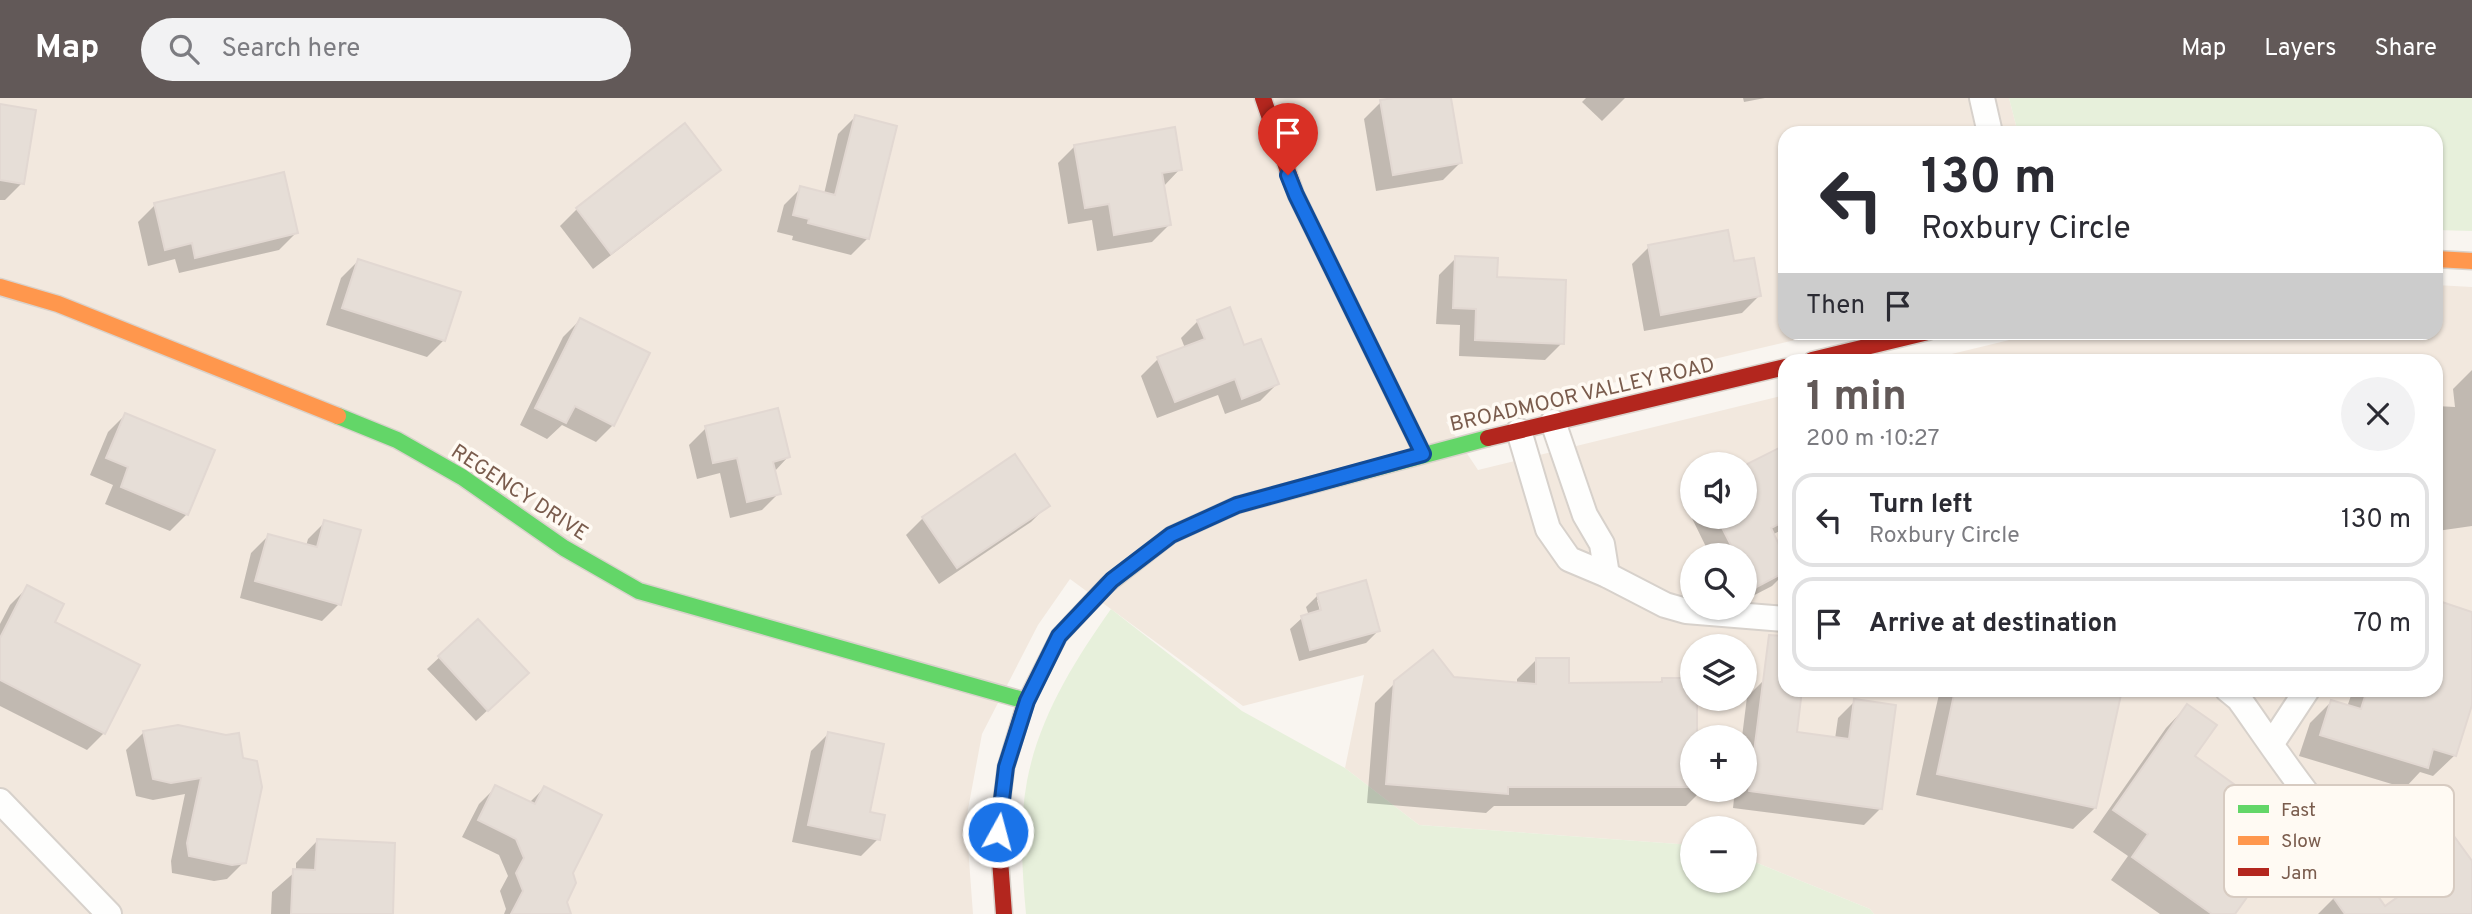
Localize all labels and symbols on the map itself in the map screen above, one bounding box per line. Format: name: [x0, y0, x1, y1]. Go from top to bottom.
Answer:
pin: [1258, 103, 1318, 175]
street label: BROADMOOR VALLEY ROAD: [1447, 352, 1717, 439]
street label: REGENCY DRIVE: [445, 439, 593, 548]
legend: [2224, 785, 2454, 897]
position arrow: [961, 795, 1035, 869]
text: Fast: [2281, 799, 2316, 823]
text: Slow: [2281, 830, 2321, 854]
text: Jam: [2281, 862, 2318, 886]

